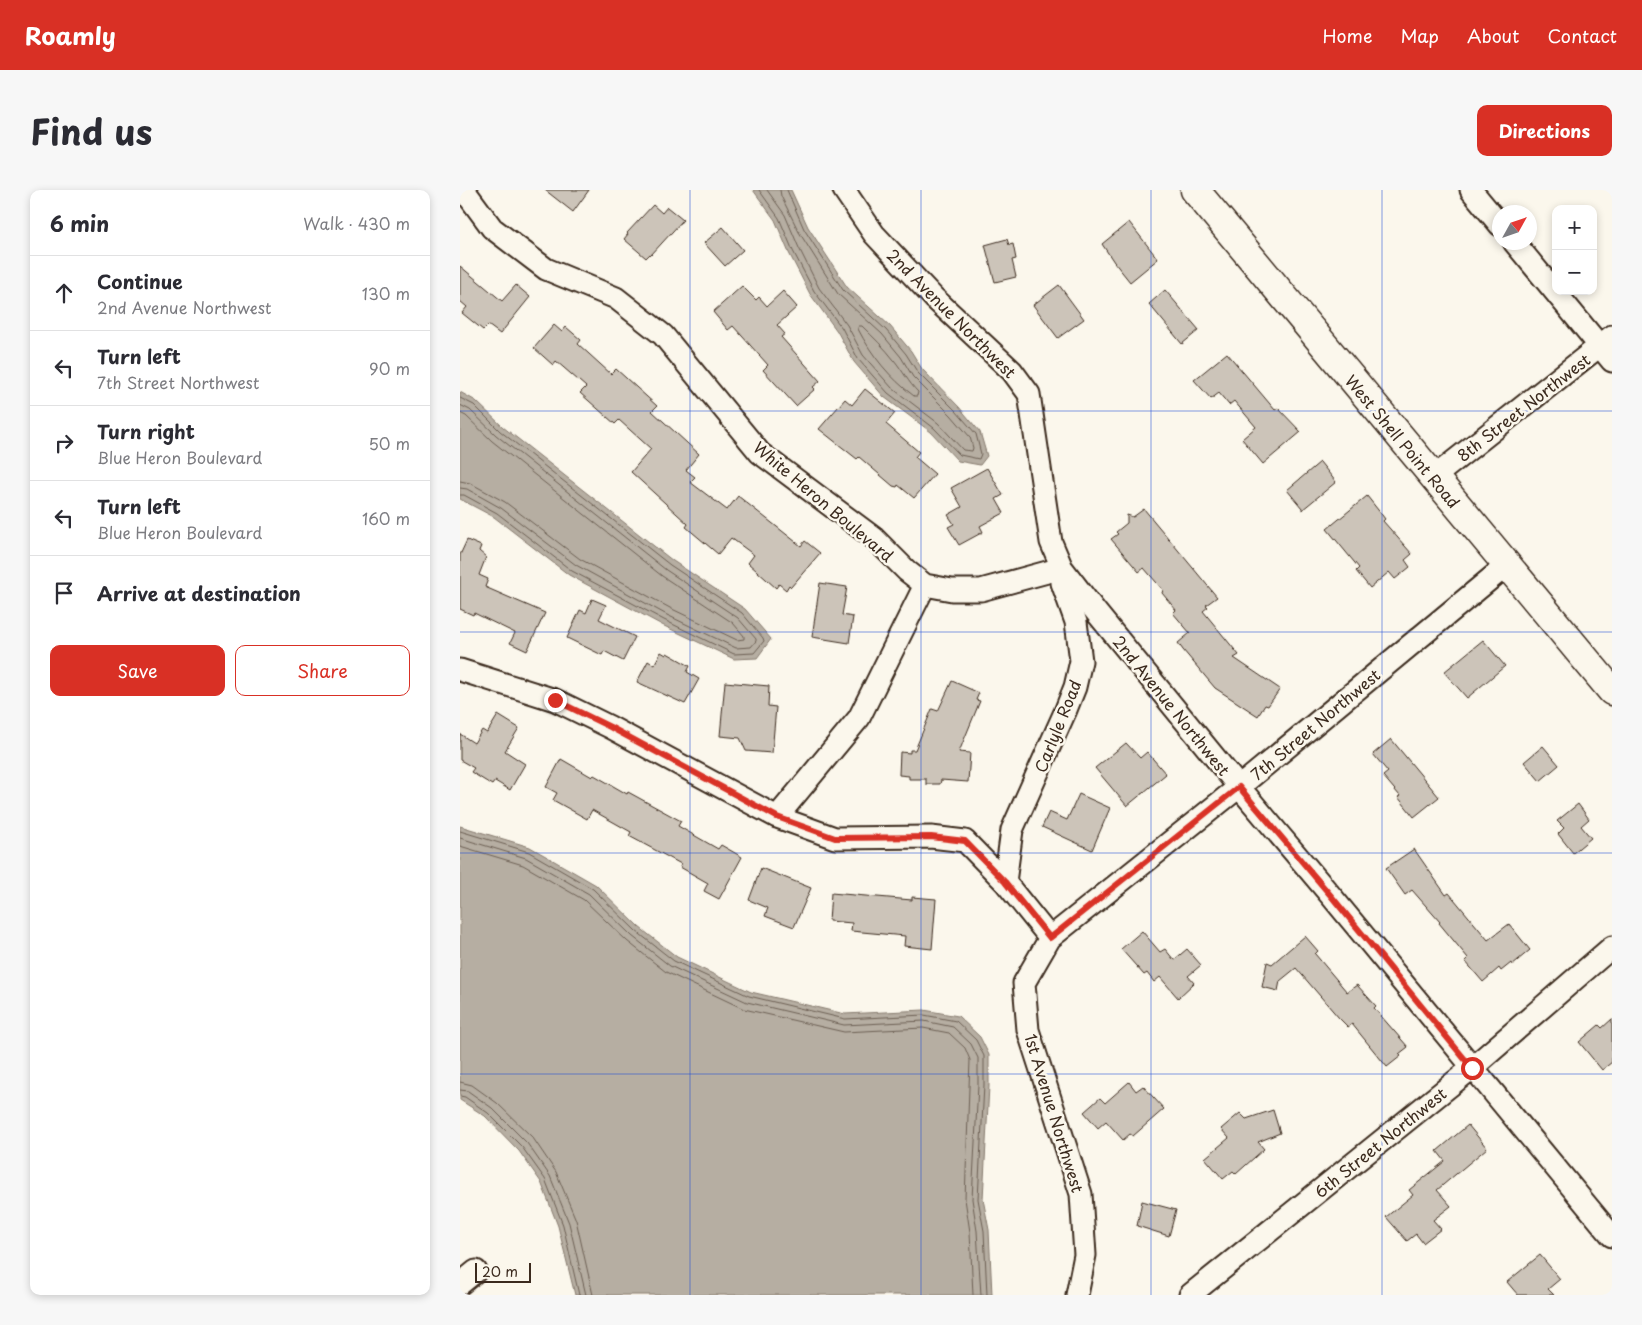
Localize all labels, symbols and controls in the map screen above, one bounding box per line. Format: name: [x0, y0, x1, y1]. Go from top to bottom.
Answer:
text: Roamly: [25, 17, 116, 53]
text: Home: [1322, 22, 1372, 49]
text: Map: [1400, 22, 1439, 49]
text: About: [1467, 22, 1519, 49]
text: Contact: [1547, 22, 1617, 49]
text: Find us: [30, 104, 152, 157]
button: Directions: [1477, 105, 1612, 156]
north arrow: [1492, 205, 1537, 250]
map controls: [1552, 205, 1597, 295]
button: +: [1552, 205, 1597, 250]
text: 6 min: [50, 207, 109, 239]
text: Walk · 430 m: [303, 211, 410, 235]
street label: 2nd Avenue Northwest: [882, 243, 1022, 383]
button: −: [1552, 250, 1597, 295]
text: Continue: [97, 267, 183, 295]
icon: ahead: [50, 279, 78, 307]
text: 130 m: [362, 281, 410, 305]
text: 2nd Avenue Northwest: [97, 295, 271, 319]
text: Turn left: [97, 342, 181, 370]
street label: 8th Street Northwest: [1451, 347, 1595, 467]
icon: left: [50, 354, 78, 382]
text: 90 m: [369, 356, 410, 380]
street label: West Shell Point Road: [1340, 369, 1466, 513]
text: 7th Street Northwest: [97, 370, 259, 394]
text: Turn right: [97, 417, 195, 445]
icon: right: [50, 429, 78, 457]
text: 50 m: [369, 431, 410, 455]
street label: White Heron Boulevard: [749, 435, 899, 567]
text: Blue Heron Boulevard: [97, 445, 262, 469]
text: Turn left: [97, 492, 181, 520]
icon: left: [50, 504, 78, 532]
text: 160 m: [362, 506, 410, 530]
text: Blue Heron Boulevard: [97, 520, 262, 544]
icon: arrive: [50, 579, 78, 607]
text: Arrive at destination: [97, 579, 301, 607]
street label: 2nd Avenue Northwest: [1108, 630, 1236, 780]
button: Save: [50, 645, 225, 696]
button: Share: [235, 645, 410, 696]
street label: 7th Street Northwest: [1245, 663, 1385, 785]
street label: Carlyle Road: [1028, 676, 1086, 776]
route end: [544, 689, 567, 712]
street label: 1st Avenue Northwest: [1019, 1031, 1091, 1195]
route start: [1461, 1057, 1484, 1080]
street label: 6th Street Northwest: [1309, 1081, 1451, 1203]
scale bar: [475, 1260, 531, 1283]
text: 20 m: [482, 1261, 518, 1282]

